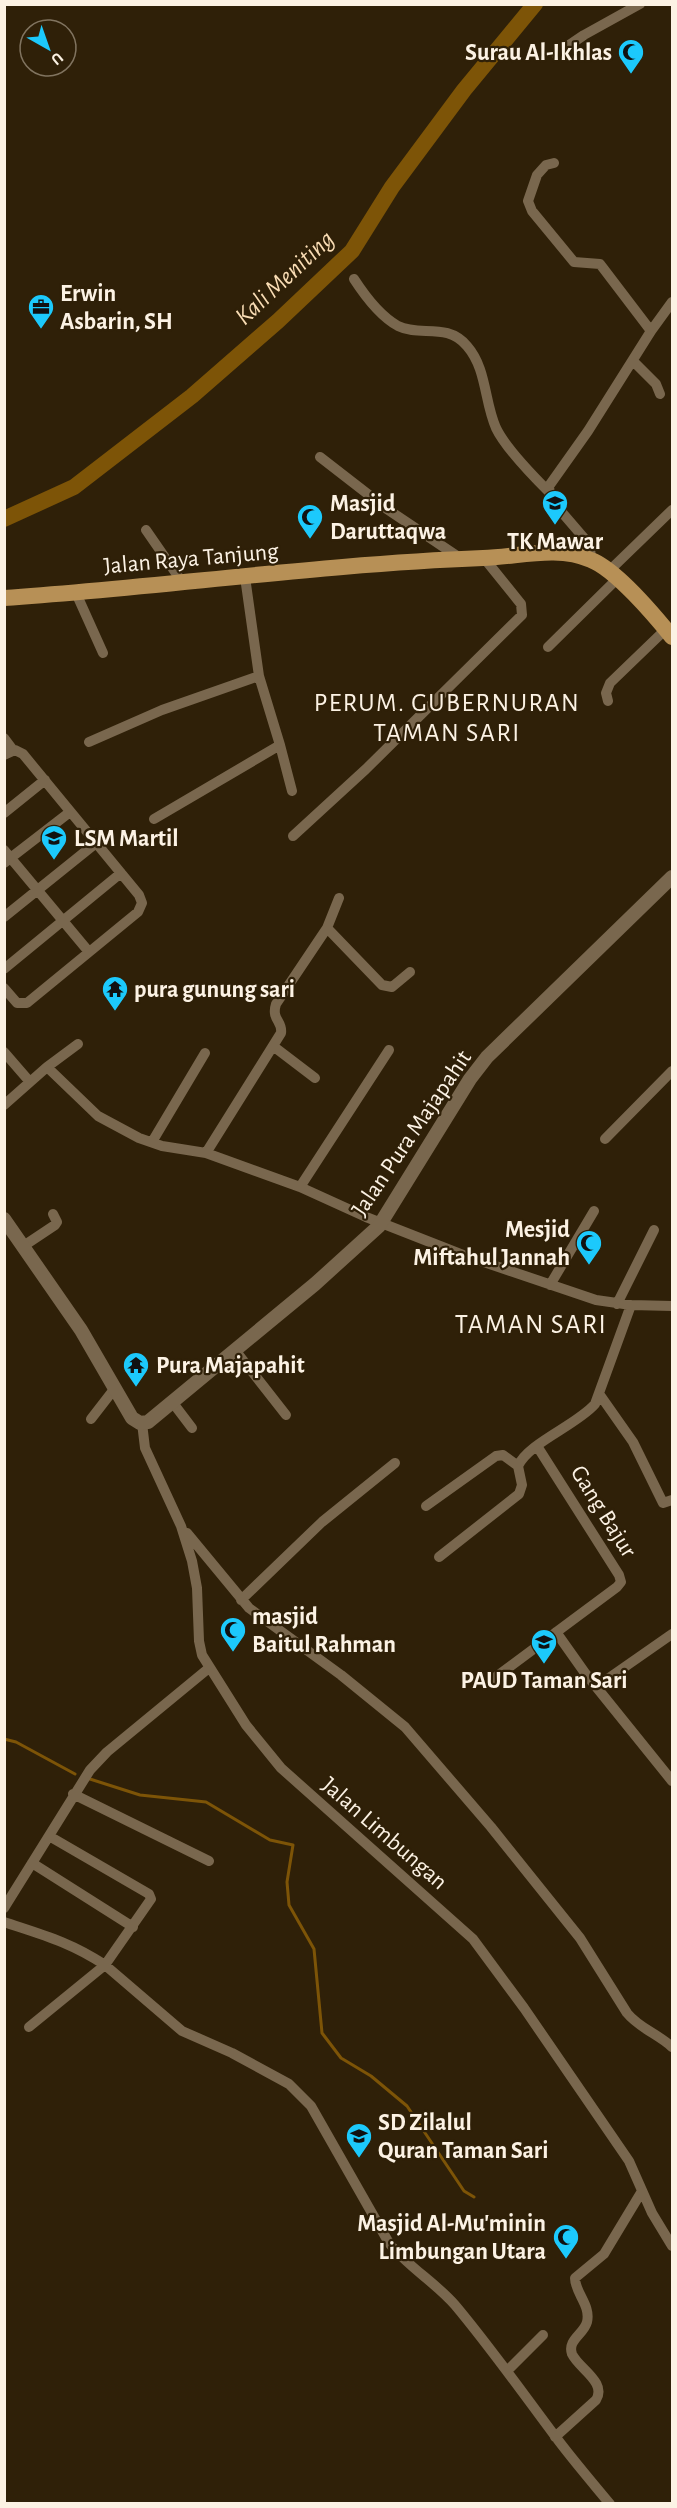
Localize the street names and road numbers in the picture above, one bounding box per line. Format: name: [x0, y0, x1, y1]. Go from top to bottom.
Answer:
street label: Jalan Raya Tanjung: [103, 539, 280, 579]
street label: Jalan Pura Majapahit: [348, 1046, 476, 1221]
street label: Gang Bajur: [566, 1461, 641, 1562]
street label: Jalan Limbungan: [317, 1773, 452, 1894]

